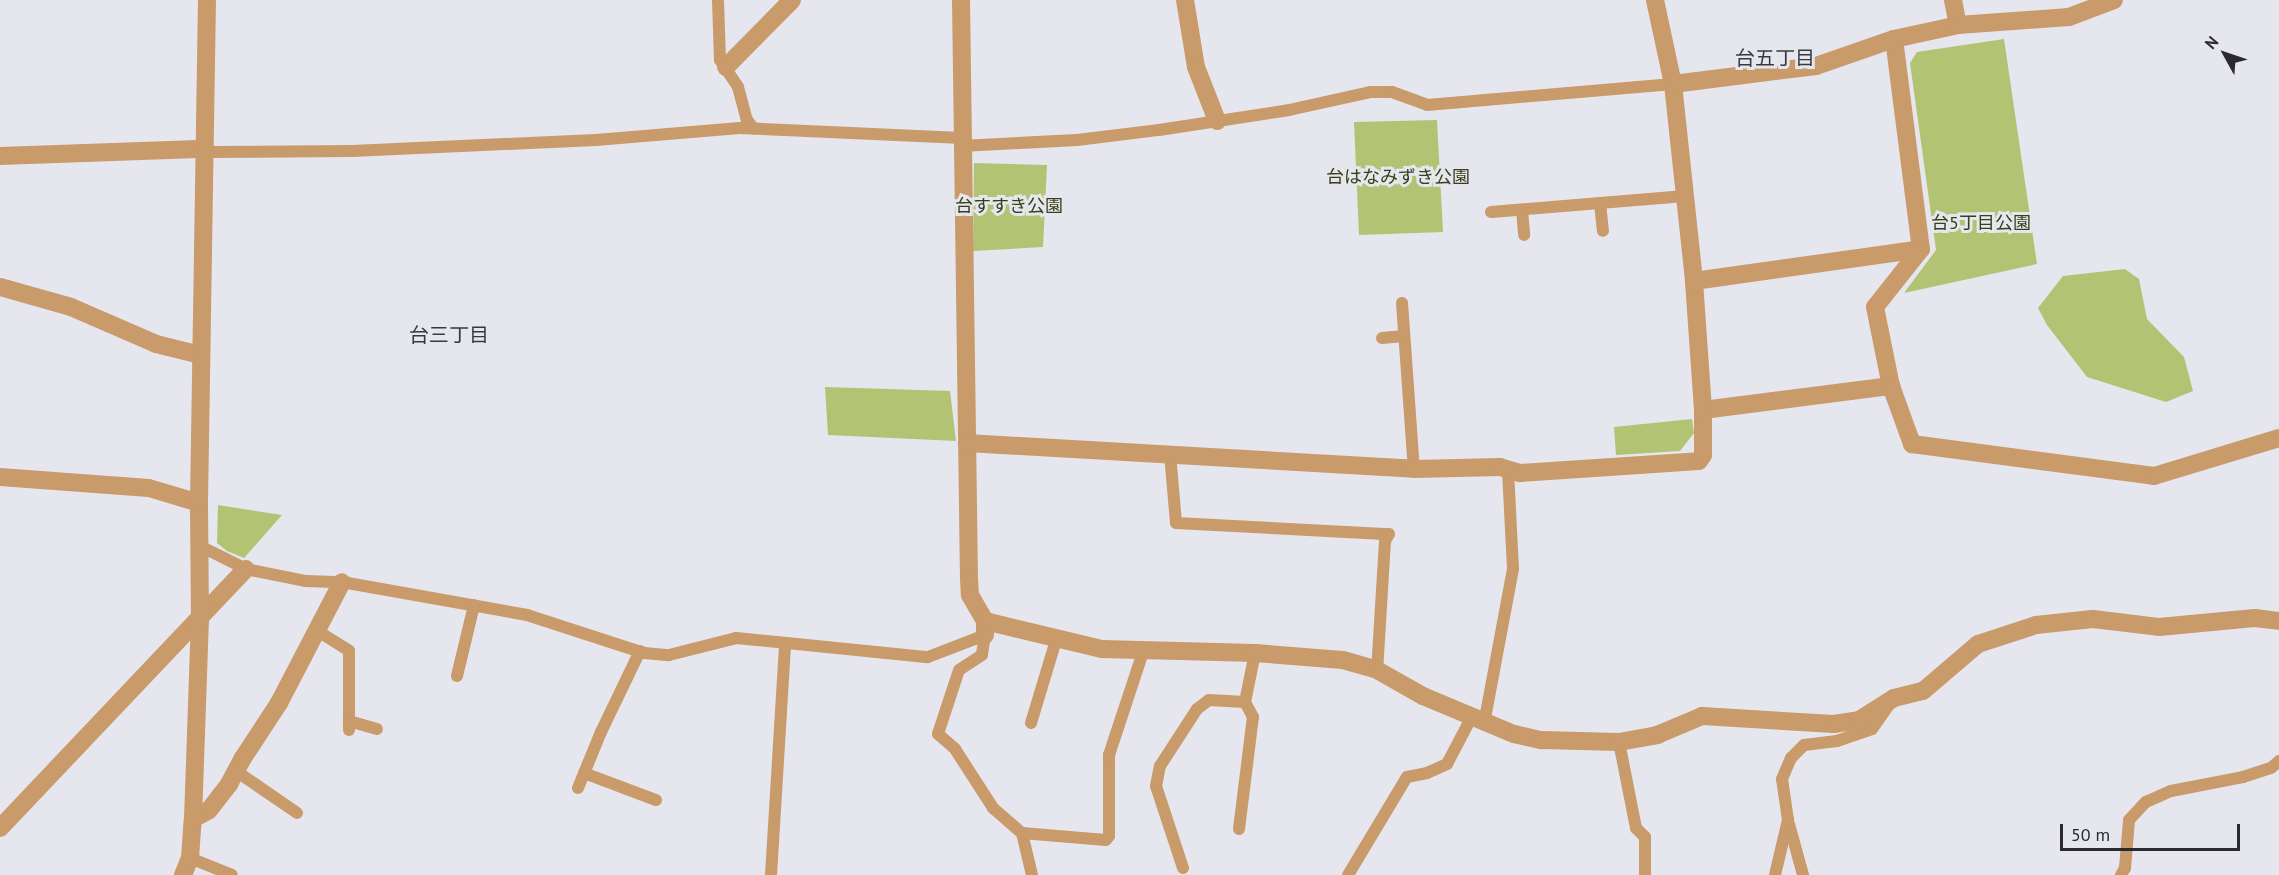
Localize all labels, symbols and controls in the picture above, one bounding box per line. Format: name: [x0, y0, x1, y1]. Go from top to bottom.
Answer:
north arrow: [2195, 24, 2255, 84]
text: N: [2200, 32, 2222, 53]
district label: 台五丁目: [1735, 46, 1815, 70]
park label: 台はなみずき公園: [1326, 166, 1470, 188]
park label: 台すすき公園: [955, 195, 1063, 217]
park label: 台5丁目公園: [1931, 212, 2031, 234]
district label: 台三丁目: [409, 323, 489, 347]
scale bar: [2063, 812, 2243, 850]
text: 50 m: [2071, 823, 2110, 846]

